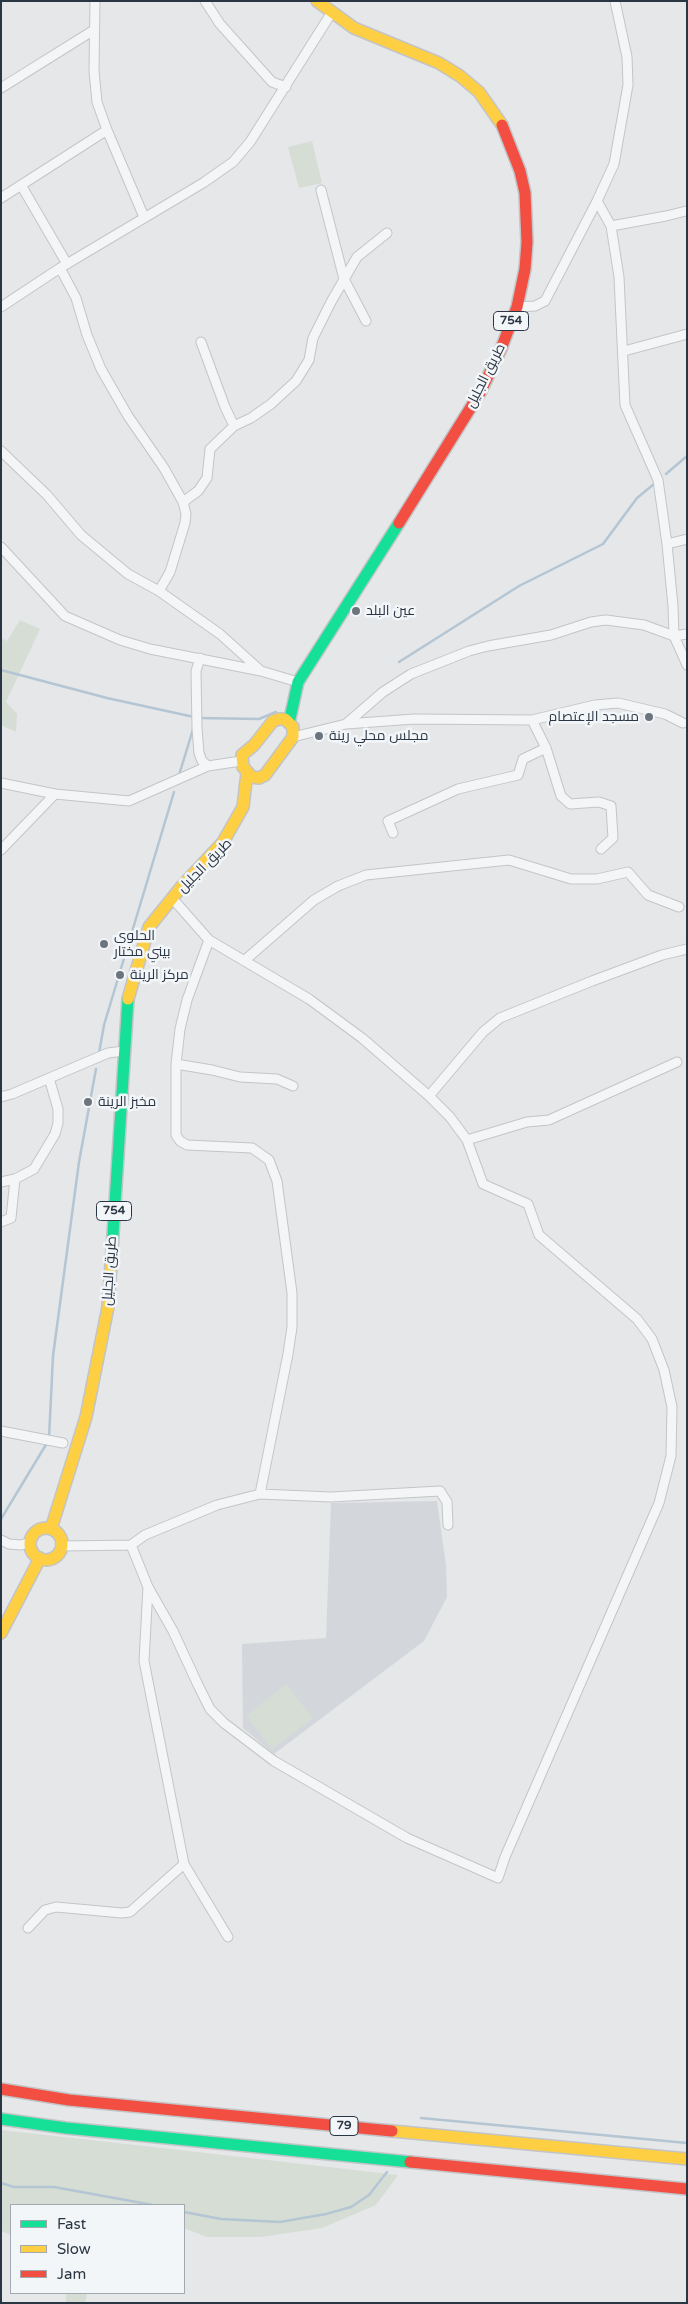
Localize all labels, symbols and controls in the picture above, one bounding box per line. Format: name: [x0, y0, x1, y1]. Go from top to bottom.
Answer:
road number: 754: [494, 312, 528, 331]
street label: طريق الجليل: [463, 341, 509, 411]
place label: عين البلد: [366, 603, 415, 619]
marker: عين البلد: [350, 605, 362, 617]
place label: مسجد الإعتصام: [548, 709, 639, 725]
marker: مسجد الإعتصام: [643, 711, 655, 723]
place label: مجلس محلي رينة: [329, 728, 428, 744]
marker: مجلس محلي رينة: [313, 730, 325, 742]
street label: طريق الجليل: [174, 835, 236, 897]
place label: الحلوى بيني مختار: [114, 928, 170, 960]
marker: الحلوى بيني مختار: [98, 938, 110, 950]
place label: مركز الرينة: [130, 967, 189, 983]
marker: مركز الرينة: [114, 969, 126, 981]
place label: مخبز الرينة: [98, 1094, 156, 1110]
marker: مخبز الرينة: [82, 1096, 94, 1108]
road number: 754: [96, 1202, 132, 1220]
street label: طريق الجليل: [99, 1236, 121, 1306]
road number: 79: [330, 2116, 358, 2136]
legend: [10, 2204, 185, 2294]
text: Fast: [57, 2215, 86, 2233]
text: Slow: [57, 2240, 91, 2258]
text: Jam: [57, 2265, 86, 2283]

